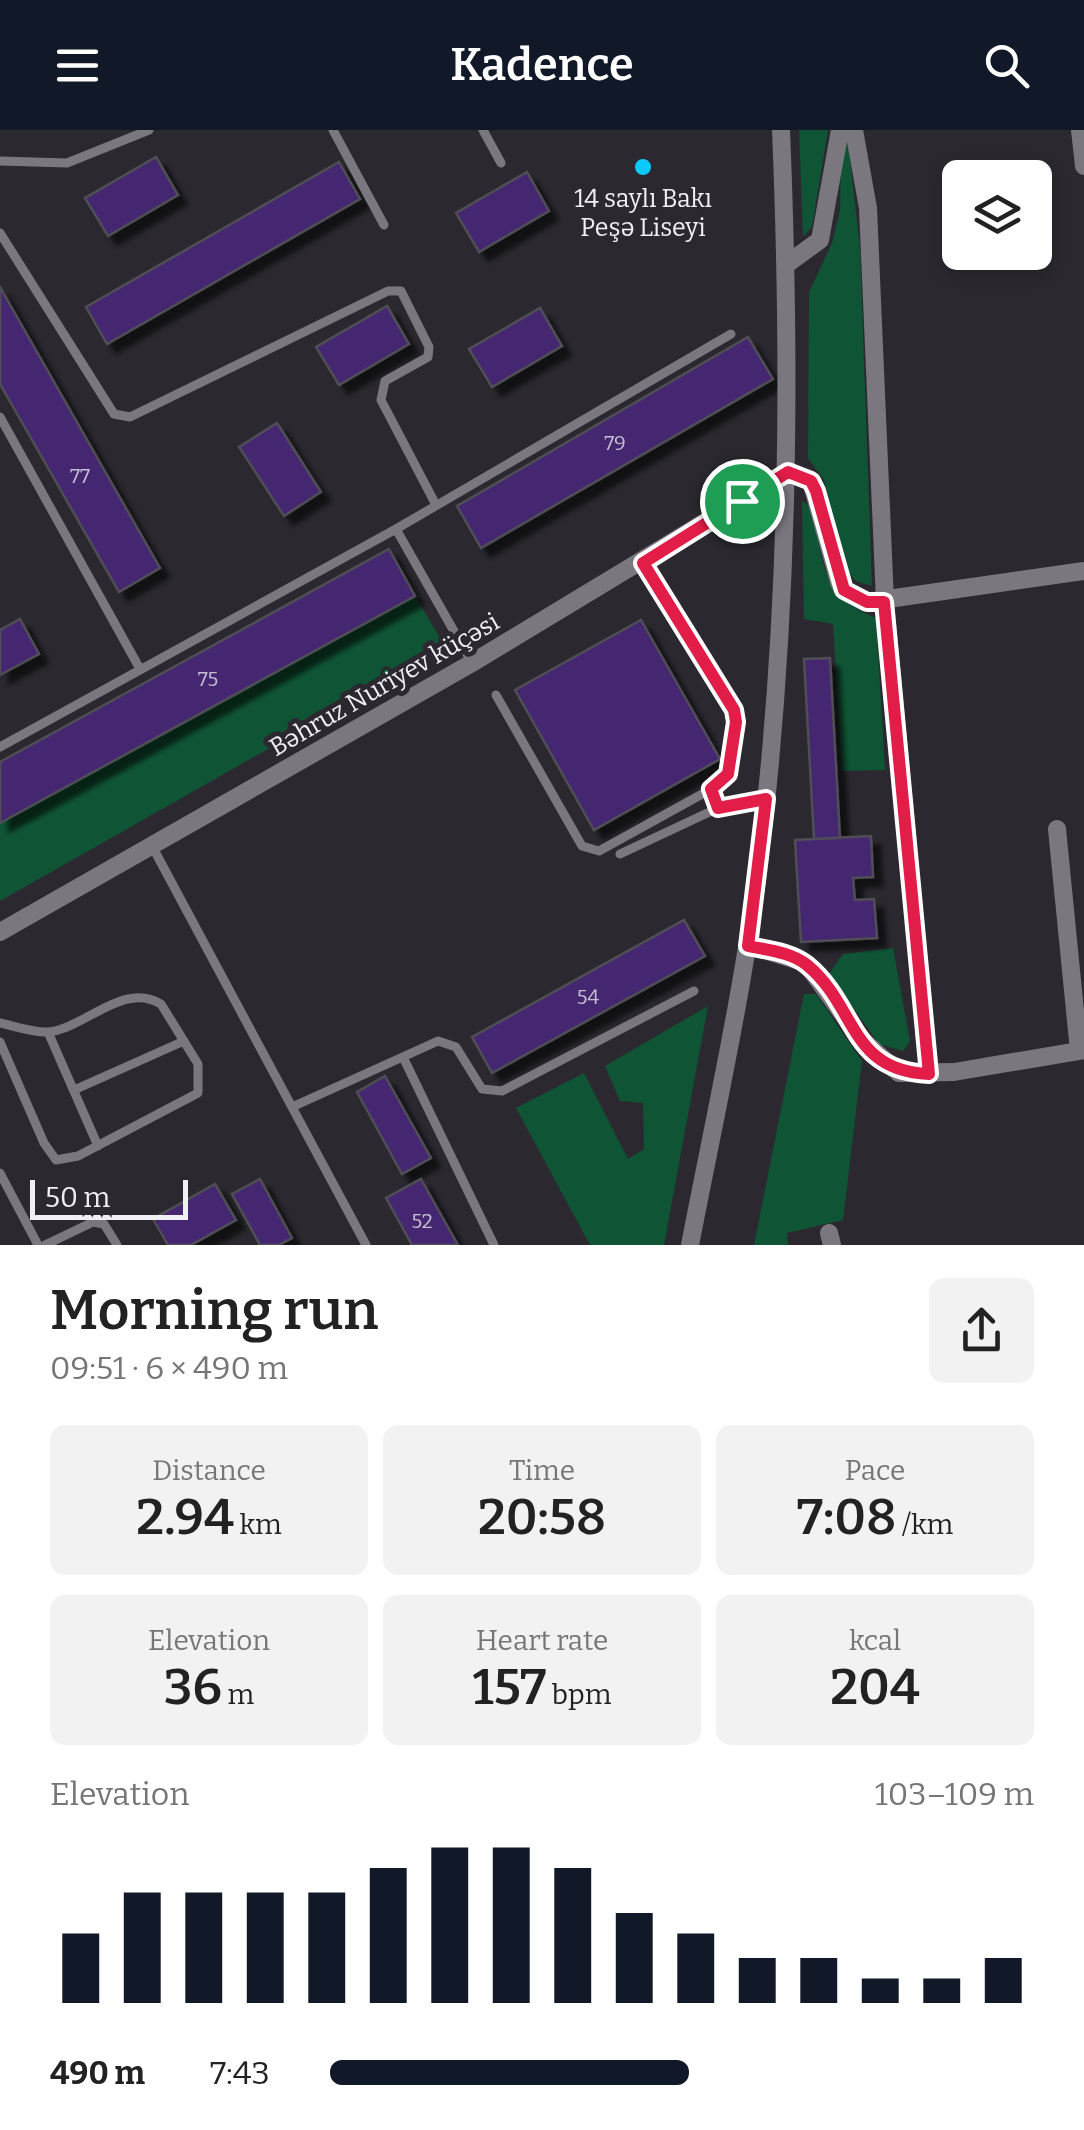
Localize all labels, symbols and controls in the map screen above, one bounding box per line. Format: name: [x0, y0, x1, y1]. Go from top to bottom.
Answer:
icon: menu: [50, 38, 105, 93]
text: Kadence: [450, 38, 634, 92]
icon: search: [979, 38, 1034, 93]
marker: 14 saylı Bakı Peşə Liseyi: [632, 156, 654, 178]
map controls: [942, 160, 1052, 270]
button: layers: [942, 160, 1052, 270]
place label: 14 saylı Bakı Peşə Liseyi: [574, 184, 712, 243]
house number: 79: [604, 431, 626, 455]
pin: [700, 459, 785, 544]
house number: 77: [70, 464, 90, 488]
icon: arrive: [715, 474, 770, 529]
street label: Bəhruz Nuriyev küçəsi: [264, 607, 505, 763]
house number: 75: [198, 667, 218, 691]
house number: 54: [577, 985, 599, 1009]
scale bar: [30, 1175, 188, 1220]
text: 50 m: [45, 1181, 110, 1214]
house number: 52: [411, 1209, 433, 1233]
text: Morning run: [50, 1278, 378, 1344]
button: share: [929, 1278, 1034, 1383]
text: 09:51 · 6 × 490 m: [50, 1349, 288, 1387]
text: Distance: [152, 1454, 266, 1487]
text: Time: [509, 1454, 575, 1487]
text: Pace: [845, 1454, 905, 1487]
text: 2.94: [136, 1487, 234, 1547]
text: 20:58: [478, 1487, 606, 1547]
text: 7:08: [797, 1487, 896, 1547]
text: km: [234, 1508, 282, 1541]
text: /km: [896, 1508, 953, 1541]
text: Elevation: [148, 1624, 270, 1657]
text: Heart rate: [476, 1624, 608, 1657]
text: kcal: [849, 1624, 901, 1657]
text: 36: [164, 1657, 222, 1717]
text: 157: [473, 1657, 546, 1717]
text: 204: [830, 1657, 920, 1717]
text: m: [222, 1678, 254, 1711]
text: bpm: [546, 1678, 611, 1711]
text: Elevation: [50, 1775, 190, 1813]
text: 103–109 m: [875, 1775, 1034, 1813]
text: 490 m: [50, 2054, 145, 2092]
text: 7:43: [210, 2054, 270, 2092]

